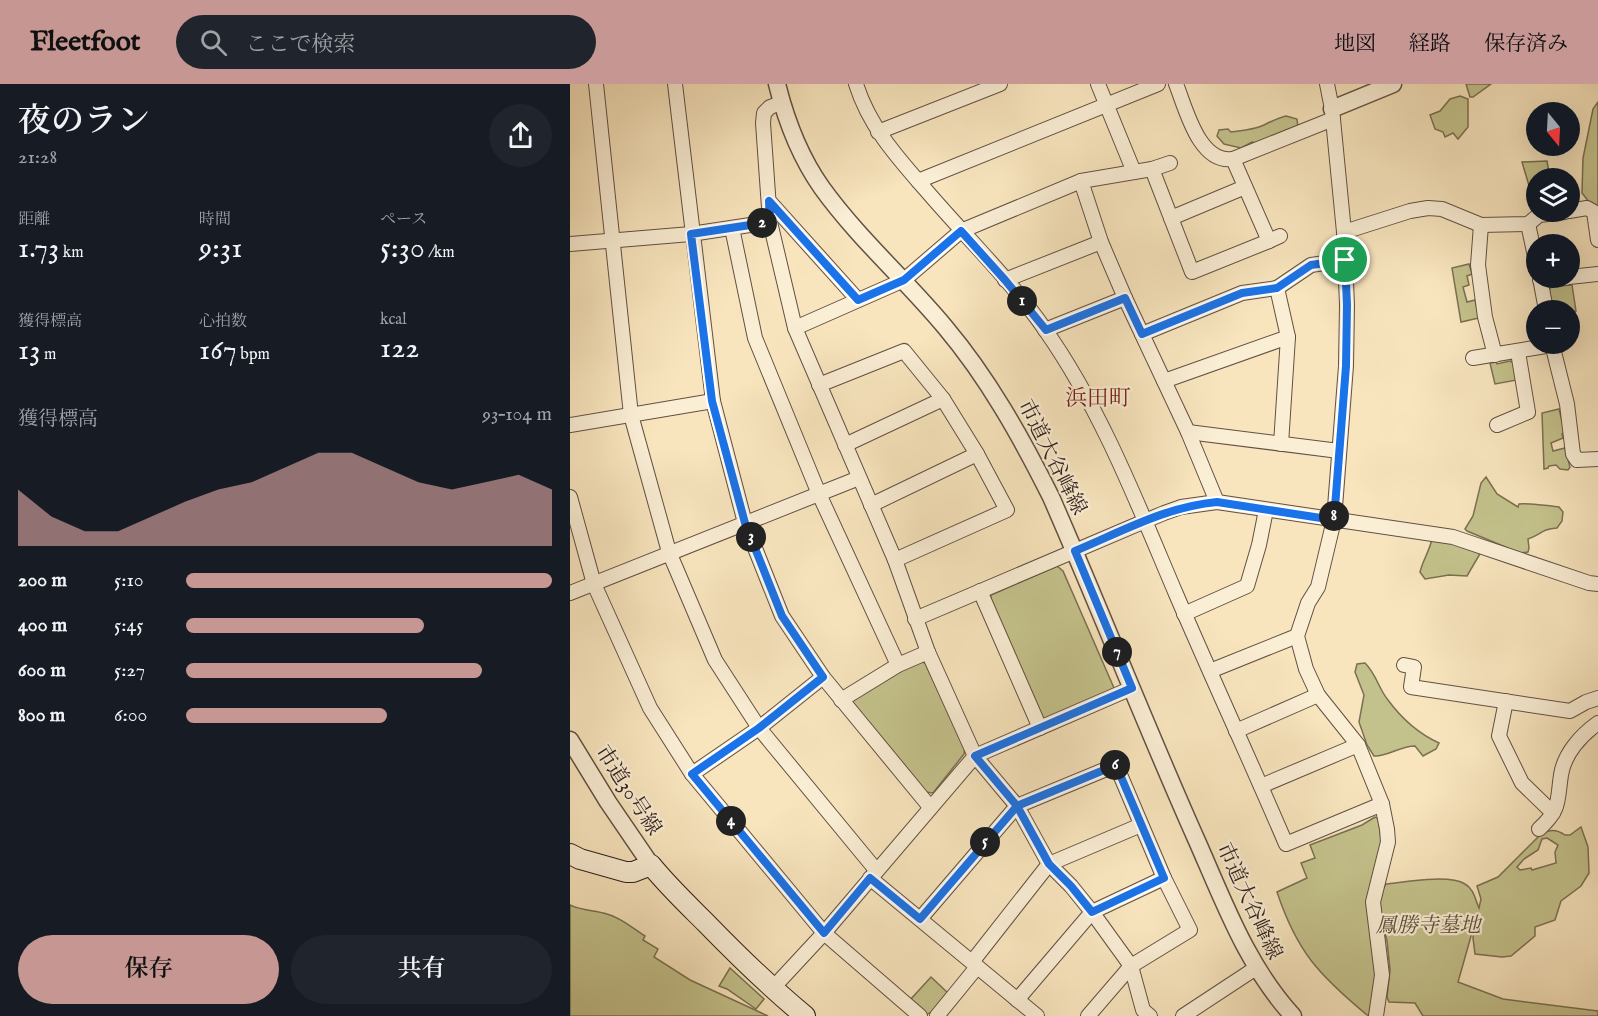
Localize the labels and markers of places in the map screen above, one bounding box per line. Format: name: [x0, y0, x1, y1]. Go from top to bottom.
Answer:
pin: 2: [747, 208, 777, 238]
pin: [1319, 234, 1370, 285]
pin: 1: [1007, 286, 1037, 316]
pin: 8: [1319, 501, 1349, 531]
pin: 3: [736, 522, 766, 552]
pin: 7: [1102, 637, 1132, 667]
pin: 6: [1100, 750, 1130, 780]
pin: 4: [716, 806, 746, 836]
pin: 5: [970, 827, 1000, 857]

